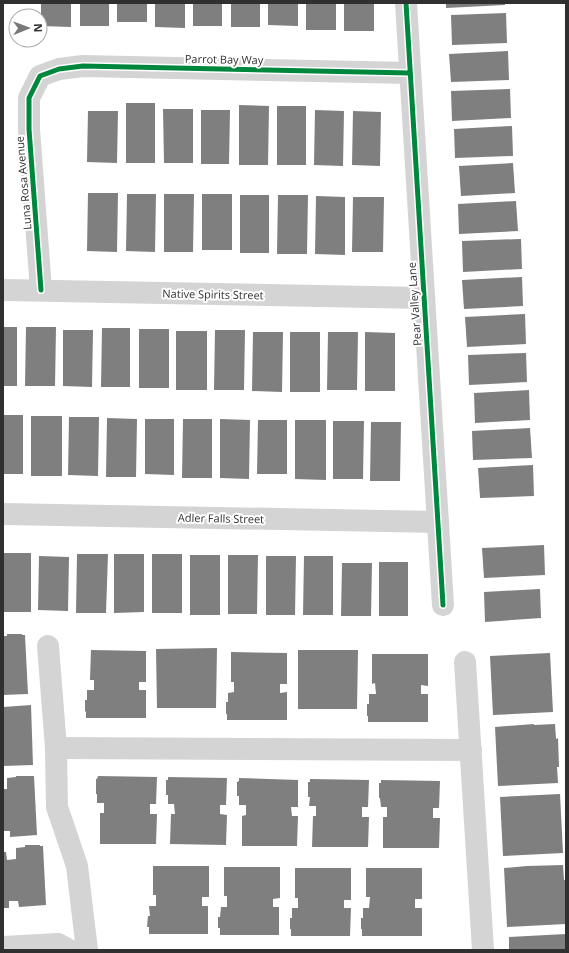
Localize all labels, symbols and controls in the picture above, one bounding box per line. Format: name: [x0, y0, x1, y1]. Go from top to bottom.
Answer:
north arrow: [8, 8, 48, 48]
text: N: [31, 23, 46, 32]
street label: Parrot Bay Way: [185, 51, 264, 67]
street label: Luna Rosa Avenue: [11, 135, 35, 231]
street label: Pear Valley Lane: [404, 262, 424, 346]
street label: Native Spirits Street: [162, 286, 264, 302]
street label: Adler Falls Street: [178, 510, 264, 526]

